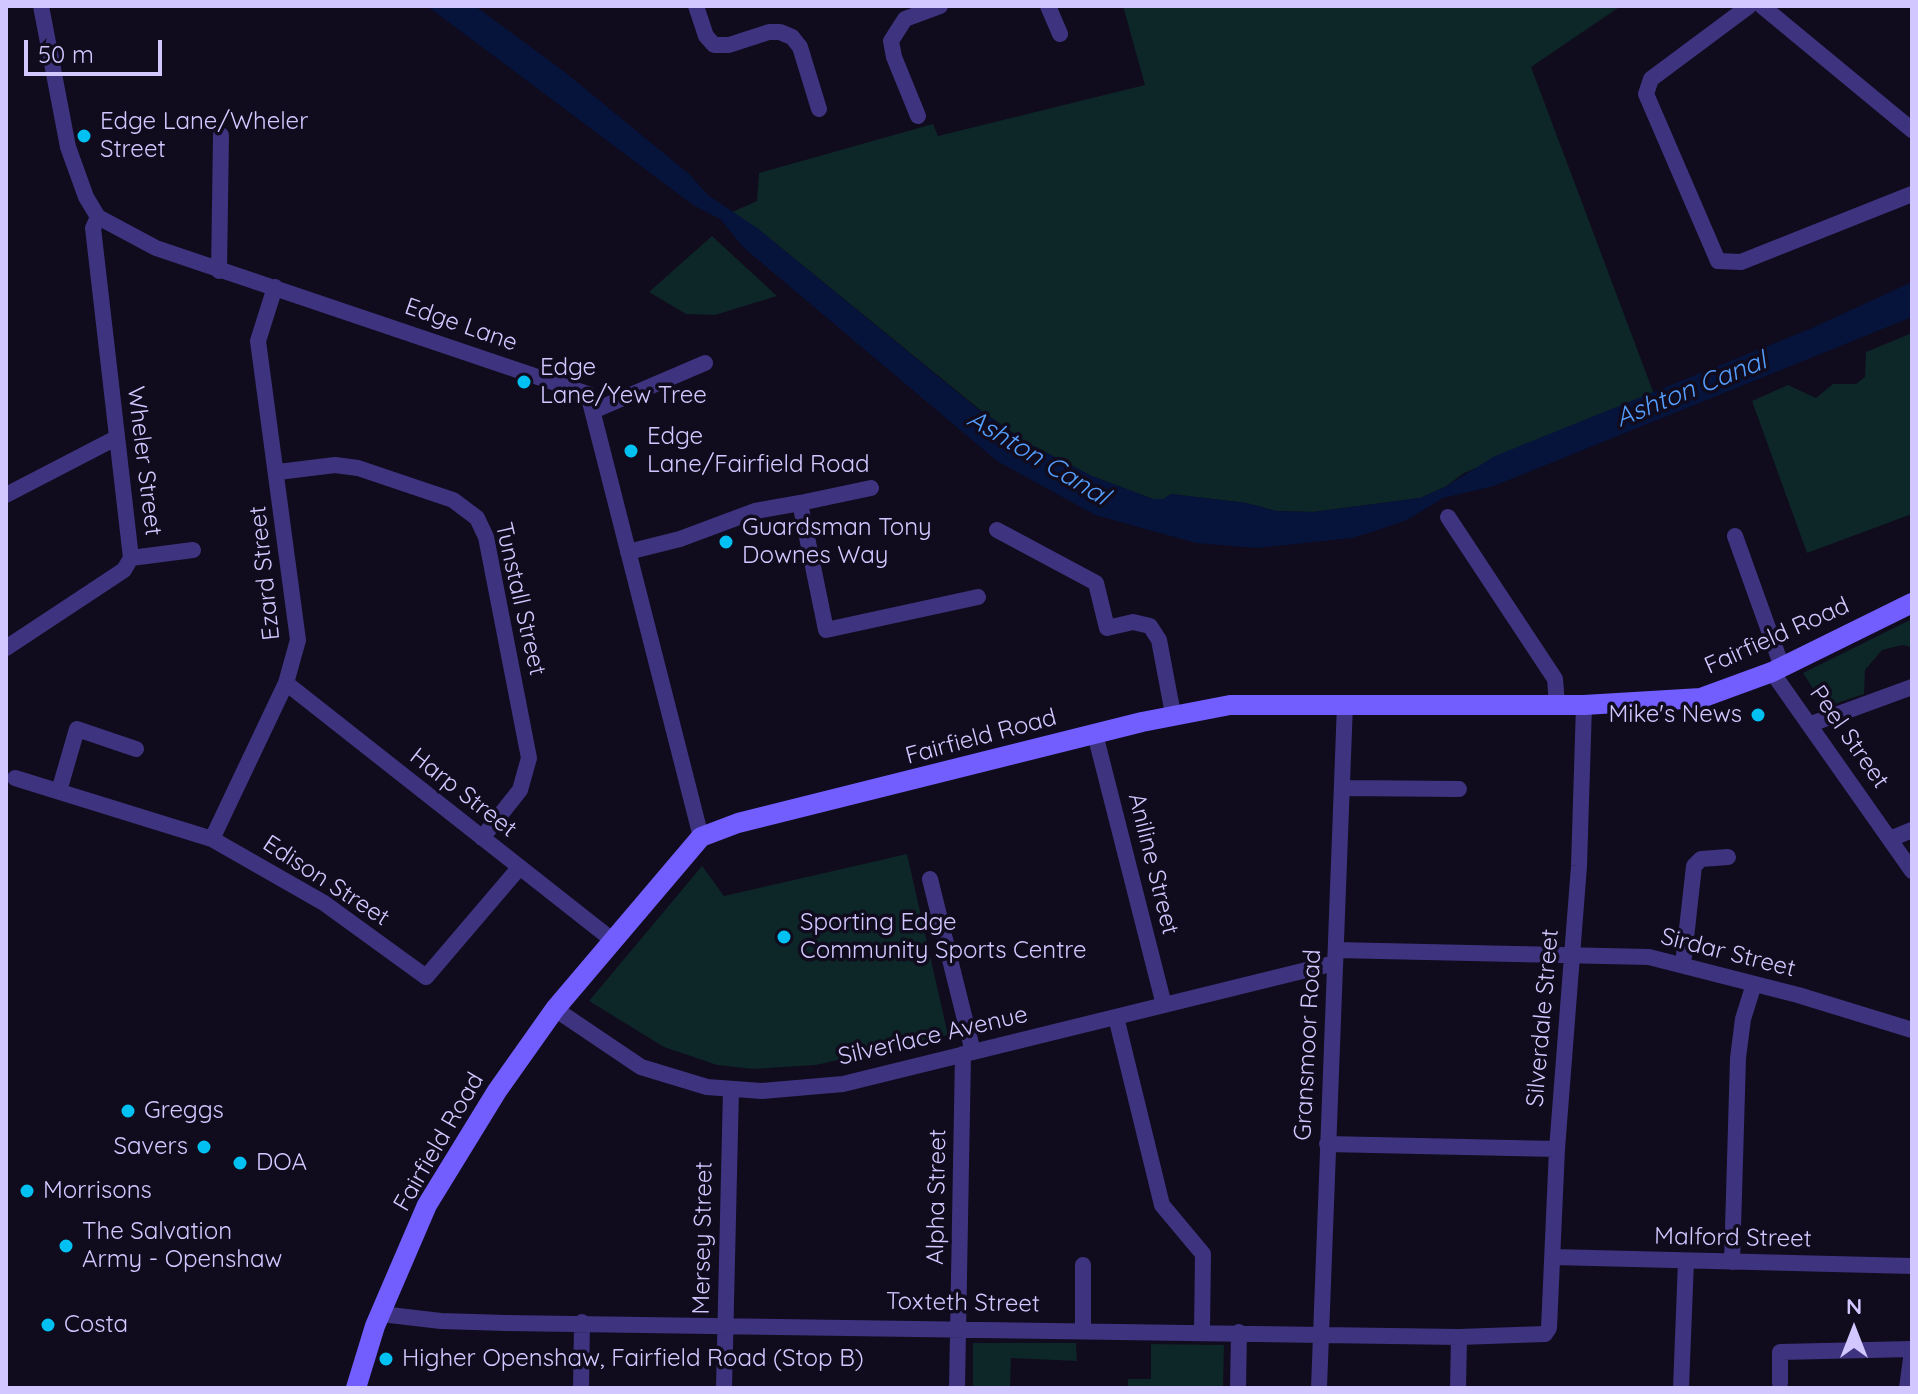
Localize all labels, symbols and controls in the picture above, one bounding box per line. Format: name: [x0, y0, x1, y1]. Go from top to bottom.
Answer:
scale bar: [28, 24, 166, 74]
text: 50 m: [38, 39, 94, 69]
place label: Edge Lane/Wheler Street: [100, 108, 308, 164]
marker: Edge Lane/Wheler Street: [75, 127, 93, 145]
street label: Edge Lane: [401, 292, 521, 358]
water label: Ashton Canal: [1611, 346, 1771, 434]
place label: Edge Lane/Yew Tree: [540, 354, 707, 410]
marker: Edge Lane/Yew Tree: [515, 373, 533, 391]
street label: Wheler Street: [121, 385, 167, 537]
water label: Ashton Canal: [961, 403, 1115, 513]
place label: Edge Lane/Fairfield Road: [647, 423, 870, 479]
marker: Edge Lane/Fairfield Road: [622, 442, 640, 460]
street label: Ezard Street: [244, 504, 286, 642]
place label: Guardsman Tony Downes Way: [742, 514, 932, 570]
street label: Tunstall Street: [488, 520, 552, 678]
marker: Guardsman Tony Downes Way: [717, 533, 735, 551]
street label: Fairfield Road: [1700, 591, 1854, 681]
street label: Peel Street: [1803, 680, 1895, 794]
place label: Mike's News: [1608, 701, 1742, 729]
street label: Fairfield Road: [902, 703, 1060, 771]
marker: Mike's News: [1749, 706, 1767, 724]
street label: Harp Street: [404, 742, 522, 844]
street label: Aniline Street: [1122, 790, 1184, 938]
street label: Edison Street: [257, 829, 395, 933]
place label: Sporting Edge Community Sports Centre: [800, 909, 1087, 965]
street label: Sirdar Street: [1658, 922, 1798, 984]
marker: Sporting Edge Community Sports Centre: [775, 928, 793, 946]
street label: Silverdale Street: [1521, 928, 1565, 1108]
street label: Gransmoor Road: [1289, 949, 1327, 1141]
street label: Silverlace Avenue: [835, 1000, 1031, 1072]
street label: Fairfield Road: [388, 1068, 490, 1216]
place label: Greggs: [144, 1097, 224, 1125]
marker: Greggs: [119, 1102, 137, 1120]
street label: Alpha Street: [921, 1129, 953, 1265]
place label: Savers: [114, 1133, 188, 1161]
marker: Savers: [195, 1138, 213, 1156]
place label: DOA: [256, 1149, 307, 1177]
marker: DOA: [231, 1154, 249, 1172]
street label: Mersey Street: [687, 1161, 719, 1315]
place label: Morrisons: [43, 1177, 152, 1205]
marker: Morrisons: [18, 1182, 36, 1200]
place label: The Salvation Army - Openshaw: [82, 1218, 282, 1274]
street label: Malford Street: [1654, 1222, 1812, 1254]
marker: The Salvation Army - Openshaw: [57, 1237, 75, 1255]
street label: Toxteth Street: [886, 1287, 1040, 1319]
north arrow: [1814, 1290, 1894, 1370]
text: N: [1846, 1292, 1862, 1320]
place label: Costa: [64, 1311, 128, 1339]
marker: Costa: [39, 1316, 57, 1334]
place label: Higher Openshaw, Fairfield Road (Stop B): [402, 1345, 864, 1373]
marker: Higher Openshaw, Fairfield Road (Stop B): [377, 1350, 395, 1368]

